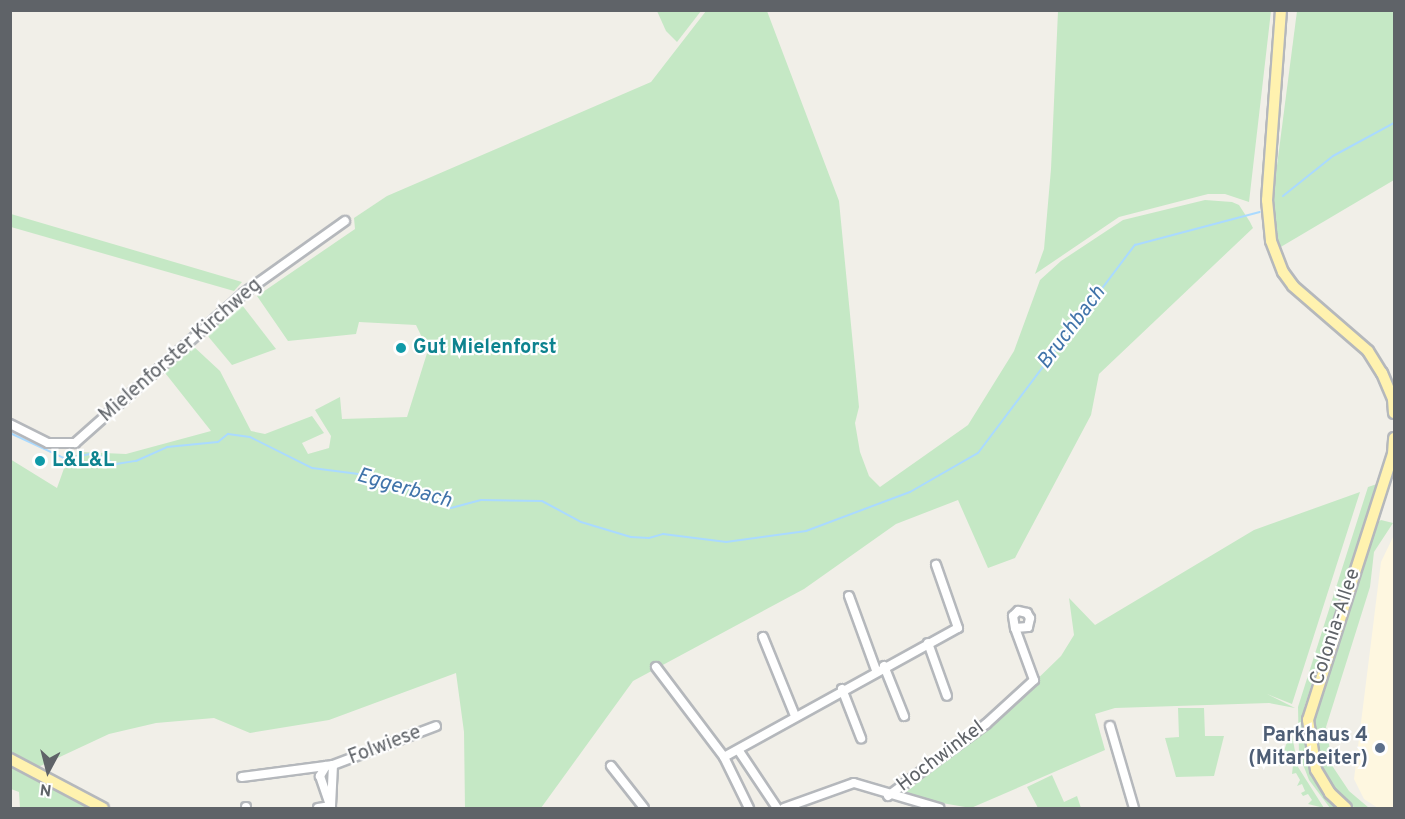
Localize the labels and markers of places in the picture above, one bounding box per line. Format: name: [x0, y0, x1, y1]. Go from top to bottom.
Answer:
place label: Gut Mielenforst: [413, 336, 557, 360]
marker: Gut Mielenforst: [394, 341, 408, 355]
place label: L&L&L: [52, 449, 114, 473]
marker: L&L&L: [33, 454, 47, 468]
place label: Parkhaus 4 (Mitarbeiter): [1248, 724, 1368, 771]
marker: Parkhaus 4 (Mitarbeiter): [1373, 741, 1387, 755]

